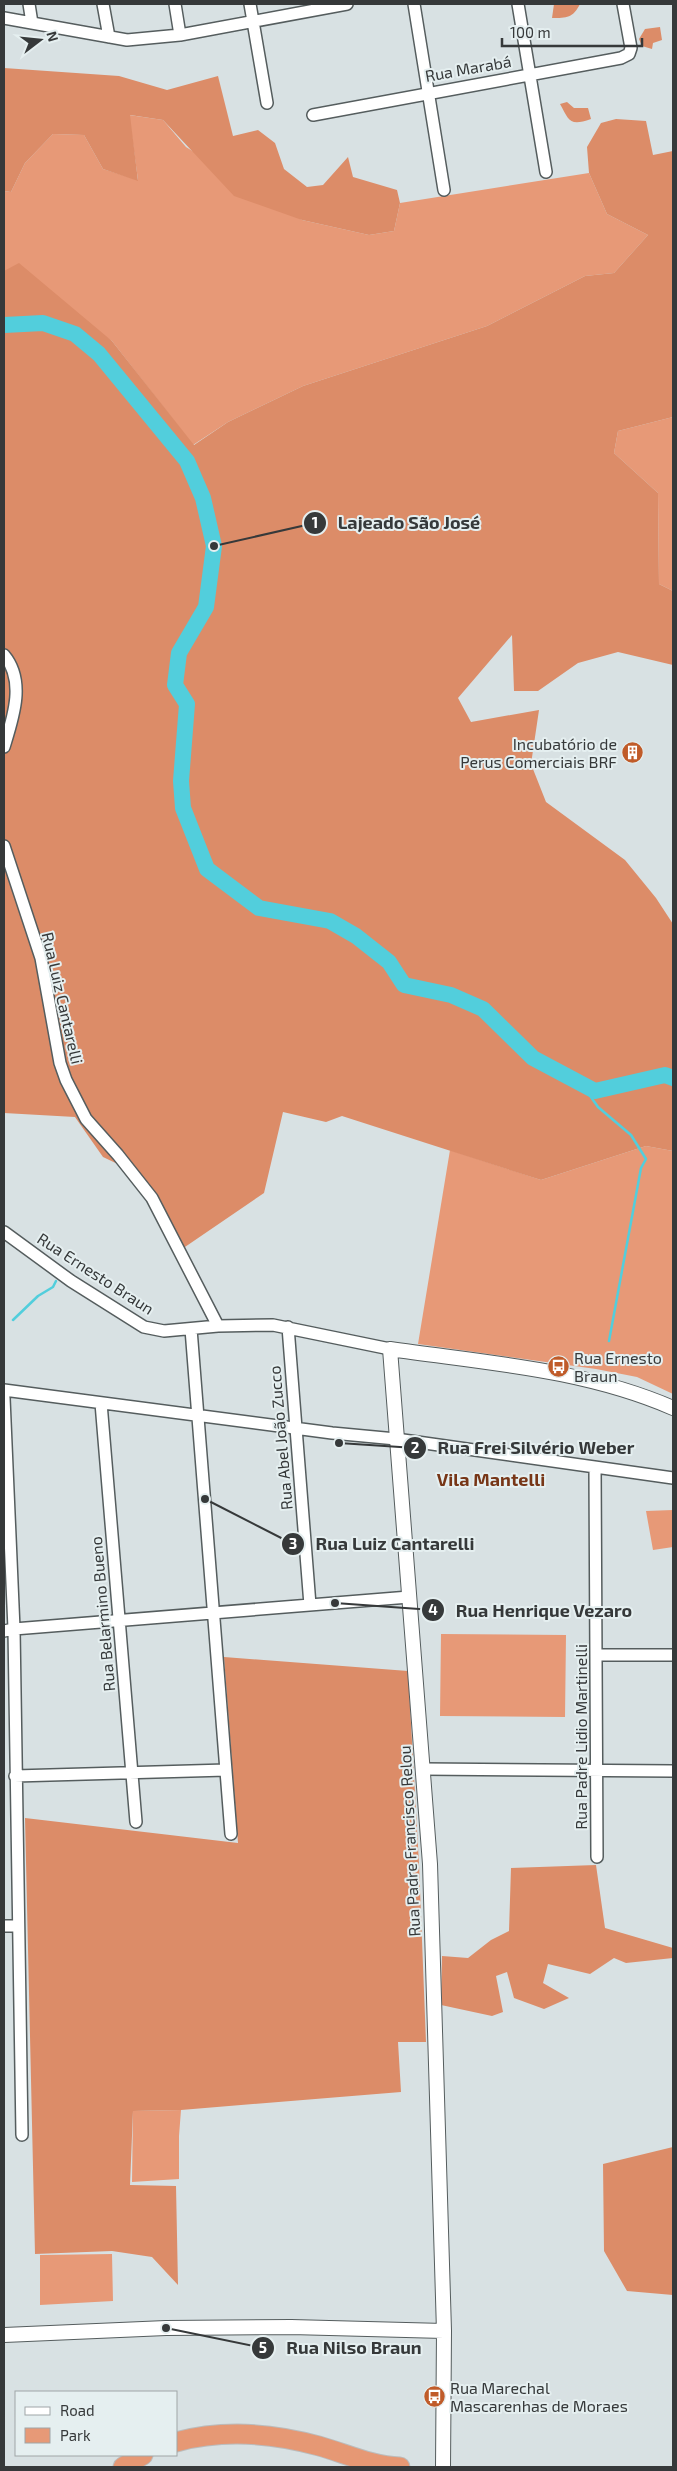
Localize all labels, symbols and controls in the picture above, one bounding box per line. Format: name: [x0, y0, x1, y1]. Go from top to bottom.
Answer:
north arrow: [15, 15, 65, 65]
scale bar: [502, 15, 642, 47]
text: 100 m: [510, 23, 551, 41]
text: N: [43, 29, 63, 43]
street label: Rua Marabá: [423, 51, 513, 85]
callout: Lajeado São José: [302, 507, 490, 540]
text: Lajeado São José: [338, 511, 480, 533]
text: 1: [312, 513, 318, 531]
place label: Incubatório de Perus Comerciais BRF: [460, 734, 617, 771]
building icon: Incubatório de Perus Comerciais BRF: [621, 740, 645, 764]
street label: Rua Luiz Cantarelli: [39, 930, 87, 1066]
street label: Rua Ernesto Braun: [34, 1228, 158, 1318]
place label: Rua Ernesto Braun: [574, 1348, 662, 1385]
bus stop icon: Rua Ernesto Braun: [546, 1354, 570, 1378]
street label: Rua Abel João Zucco: [264, 1365, 296, 1511]
callout: Rua Frei Silvério Weber: [403, 1431, 645, 1464]
text: Rua Frei Silvério Weber: [438, 1436, 635, 1458]
text: 2: [411, 1438, 420, 1456]
district label: Vila Mantelli: [437, 1468, 545, 1490]
callout: Rua Luiz Cantarelli: [280, 1527, 484, 1560]
text: Rua Luiz Cantarelli: [316, 1532, 474, 1554]
text: 3: [289, 1534, 297, 1552]
street label: Rua Belarmino Bueno: [86, 1536, 118, 1692]
callout: Rua Henrique Vezaro: [421, 1594, 643, 1627]
text: Rua Henrique Vezaro: [456, 1599, 632, 1621]
text: 4: [428, 1600, 438, 1618]
street label: Rua Padre Lidio Martinelli: [571, 1644, 590, 1830]
street label: Rua Padre Francisco Relou: [395, 1745, 423, 1937]
callout: Rua Nilso Braun: [251, 2331, 431, 2364]
text: Rua Nilso Braun: [286, 2336, 422, 2358]
text: 5: [259, 2338, 267, 2356]
place label: Rua Marechal Mascarenhas de Moraes: [450, 2378, 628, 2415]
bus stop icon: Rua Marechal Mascarenhas de Moraes: [422, 2384, 446, 2408]
legend: [15, 2391, 178, 2456]
text: Road: [60, 2401, 95, 2419]
text: Park: [60, 2426, 91, 2444]

